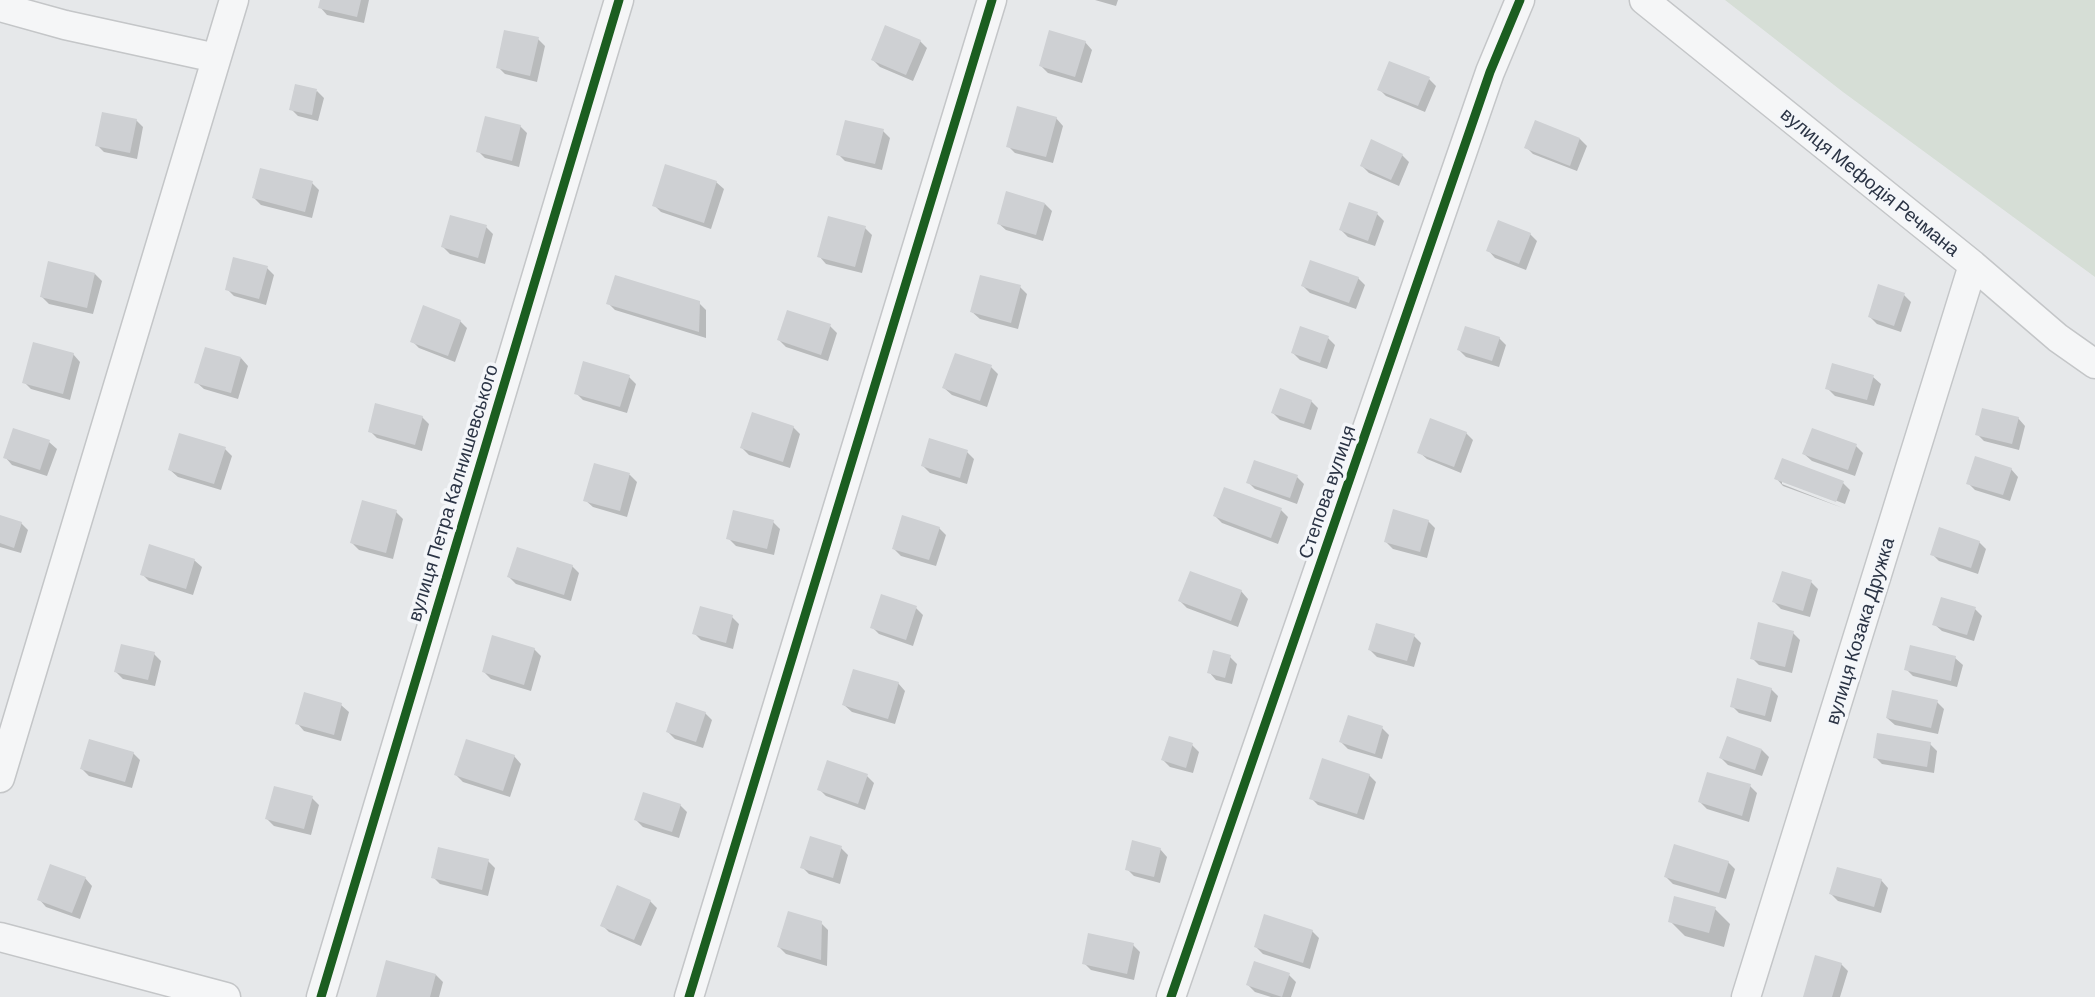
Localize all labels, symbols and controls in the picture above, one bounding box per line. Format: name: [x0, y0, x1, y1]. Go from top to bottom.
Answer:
street label: вулиця Мефодія Речмана: [1776, 103, 1964, 261]
street label: вулиця Петра Калнишевського: [403, 362, 503, 624]
street label: Степова вулиця: [1294, 422, 1360, 562]
street label: вулиця Козака Дружка: [1821, 535, 1899, 727]

